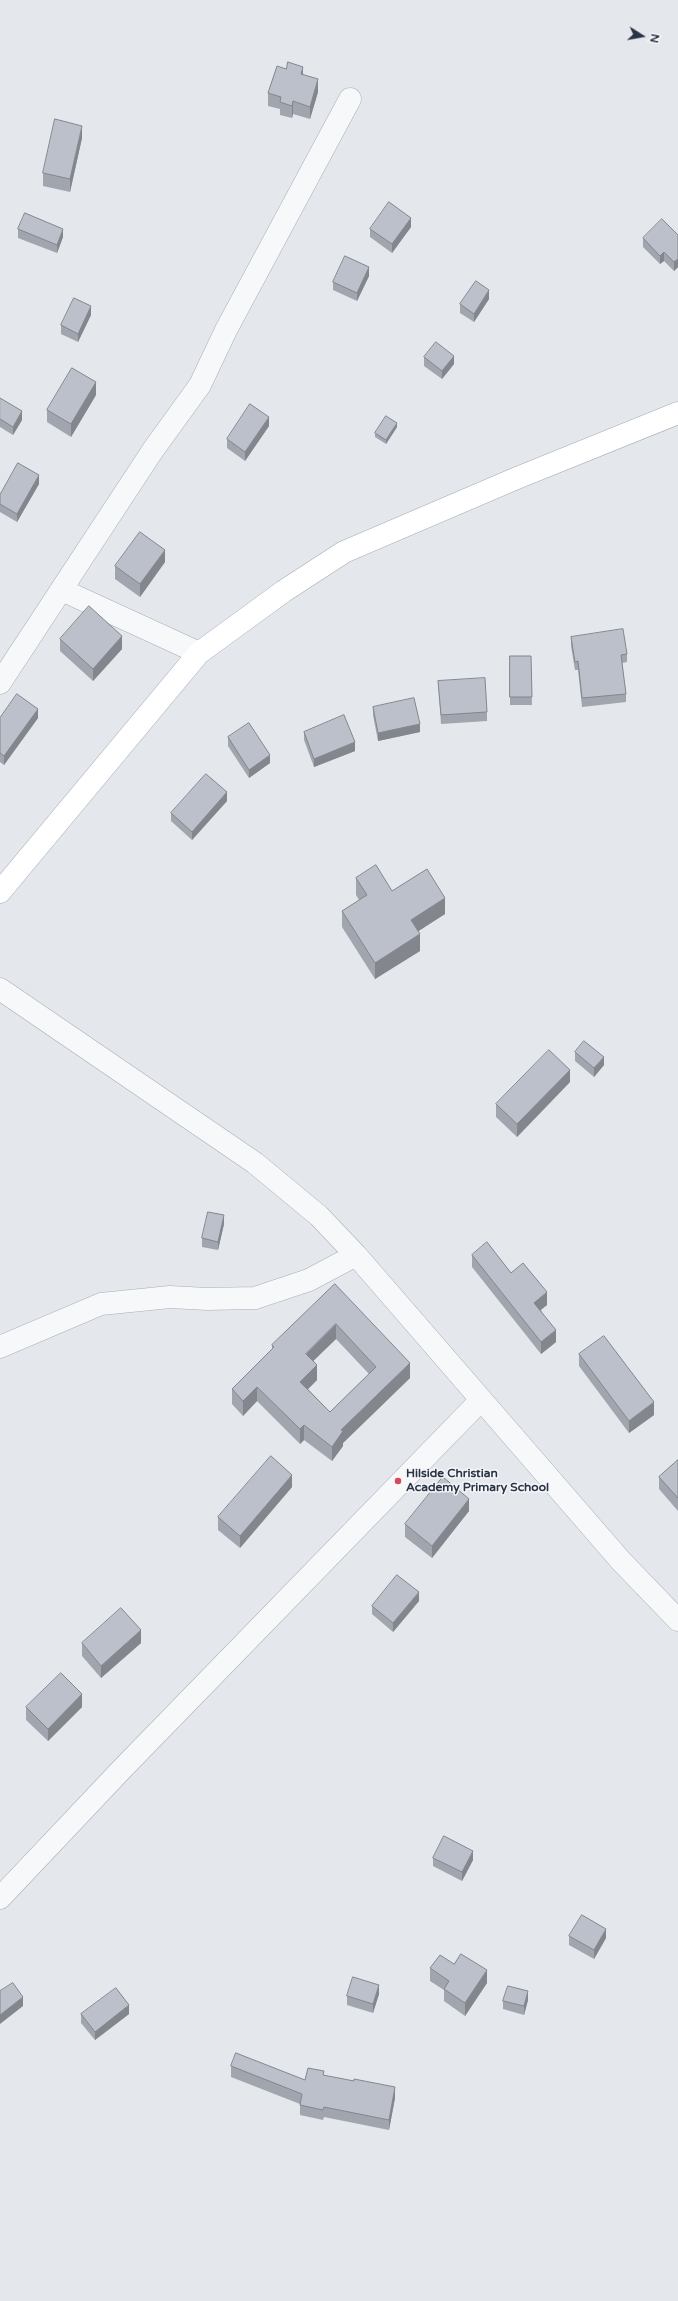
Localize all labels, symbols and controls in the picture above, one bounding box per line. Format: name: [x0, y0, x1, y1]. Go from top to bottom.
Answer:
north arrow: [622, 16, 662, 56]
text: N: [647, 33, 661, 44]
place label: Hilside Christian Academy Primary School: [406, 1467, 549, 1495]
marker: Hilside Christian Academy Primary School: [393, 1476, 403, 1486]

